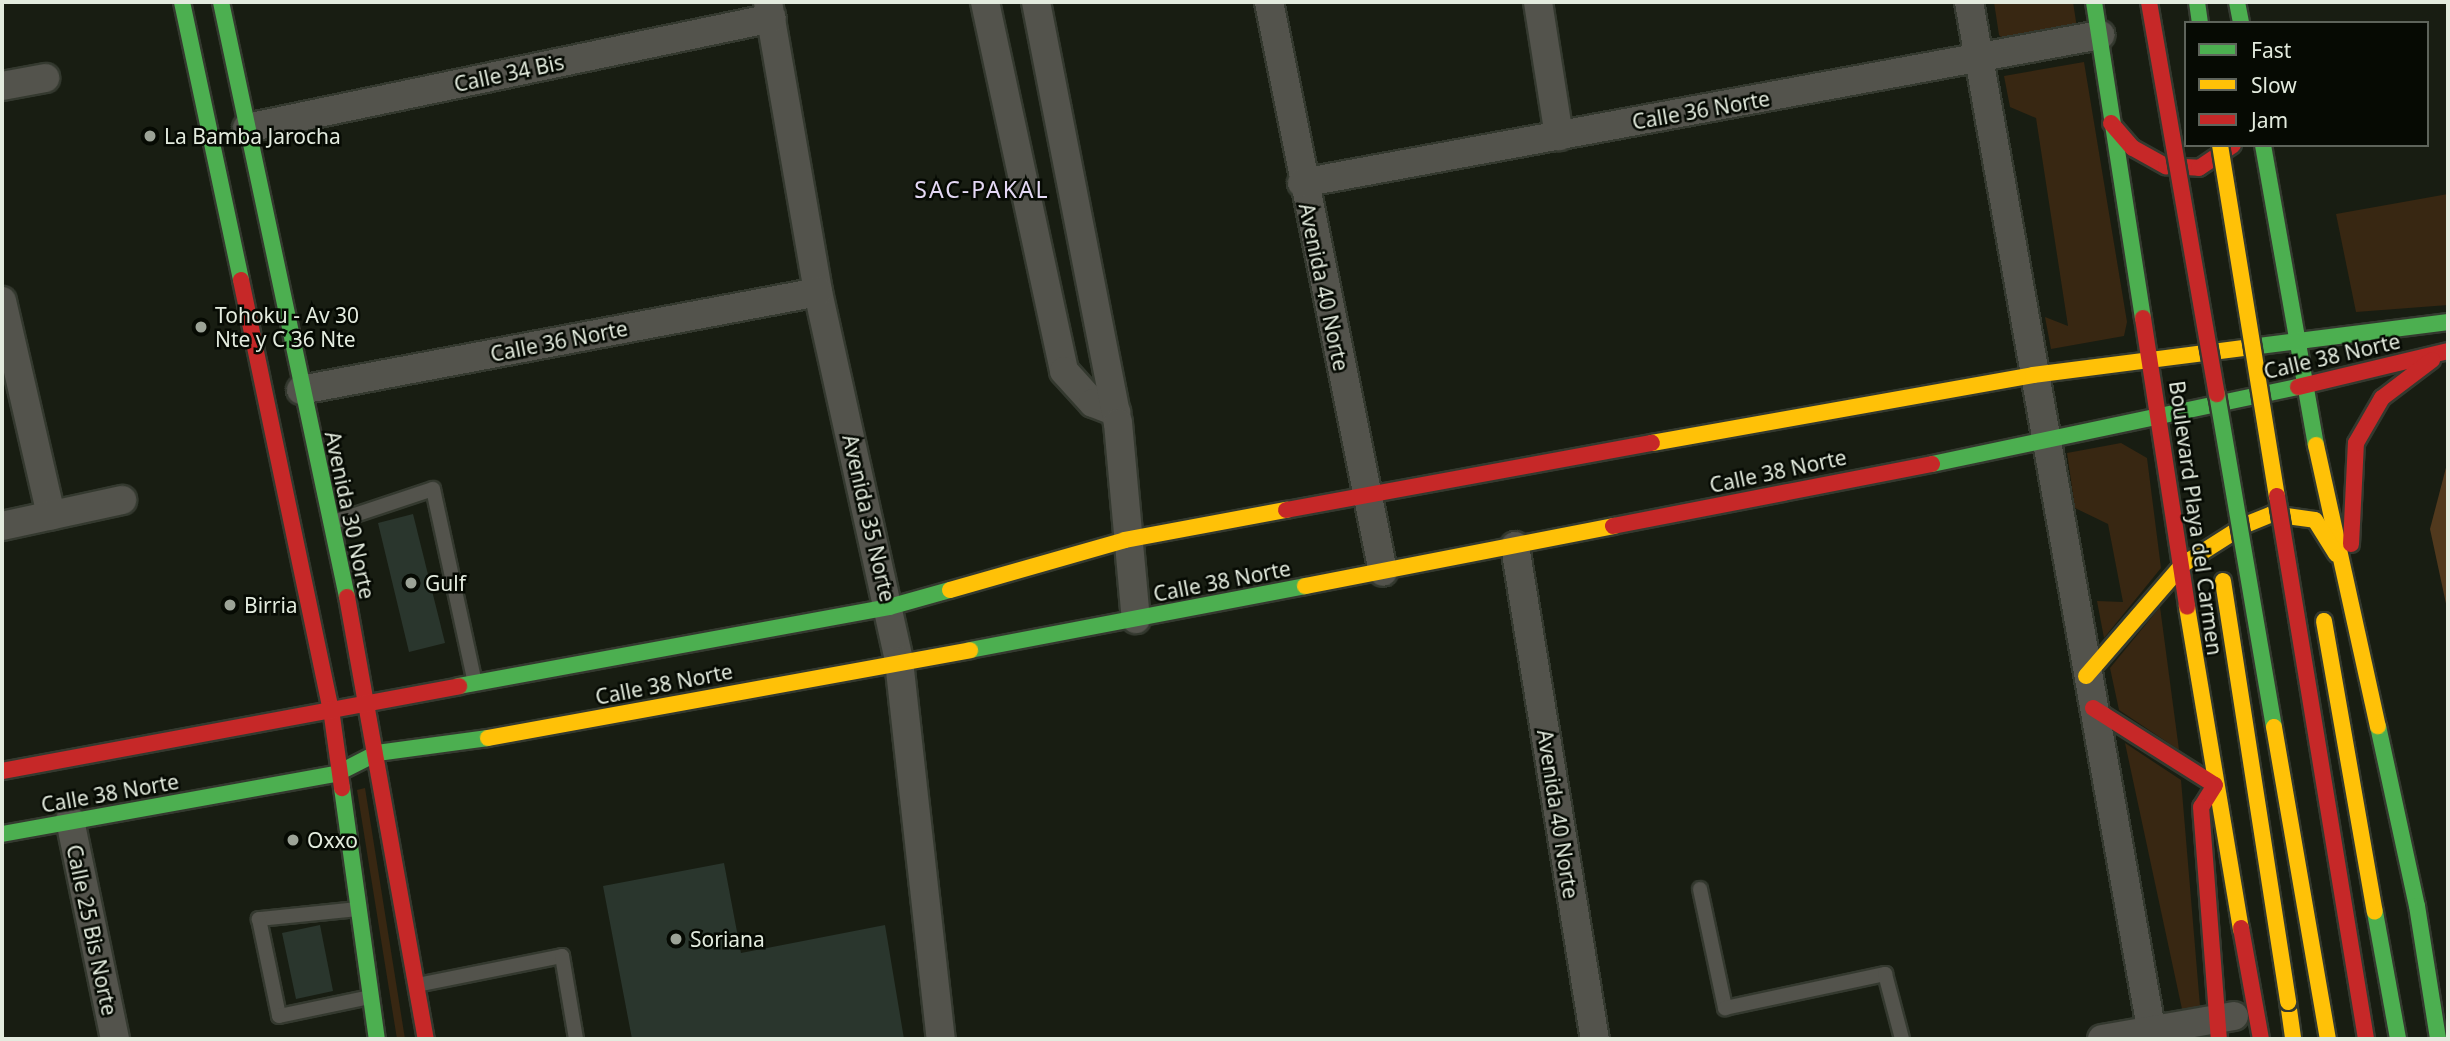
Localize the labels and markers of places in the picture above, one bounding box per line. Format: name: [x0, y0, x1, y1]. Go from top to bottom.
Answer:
place label: La Bamba Jarocha: [164, 123, 341, 149]
marker: La Bamba Jarocha: [142, 128, 158, 144]
place label: Tohoku - Av 30 Nte y C 36 Nte: [215, 302, 359, 352]
marker: Tohoku - Av 30 Nte y C 36 Nte: [193, 319, 209, 335]
place label: Gulf: [425, 570, 466, 596]
marker: Gulf: [403, 575, 419, 591]
place label: Birria: [244, 592, 298, 618]
marker: Birria: [222, 597, 238, 613]
place label: Oxxo: [307, 827, 358, 853]
marker: Oxxo: [285, 832, 301, 848]
place label: Soriana: [690, 926, 765, 952]
marker: Soriana: [668, 931, 684, 947]

